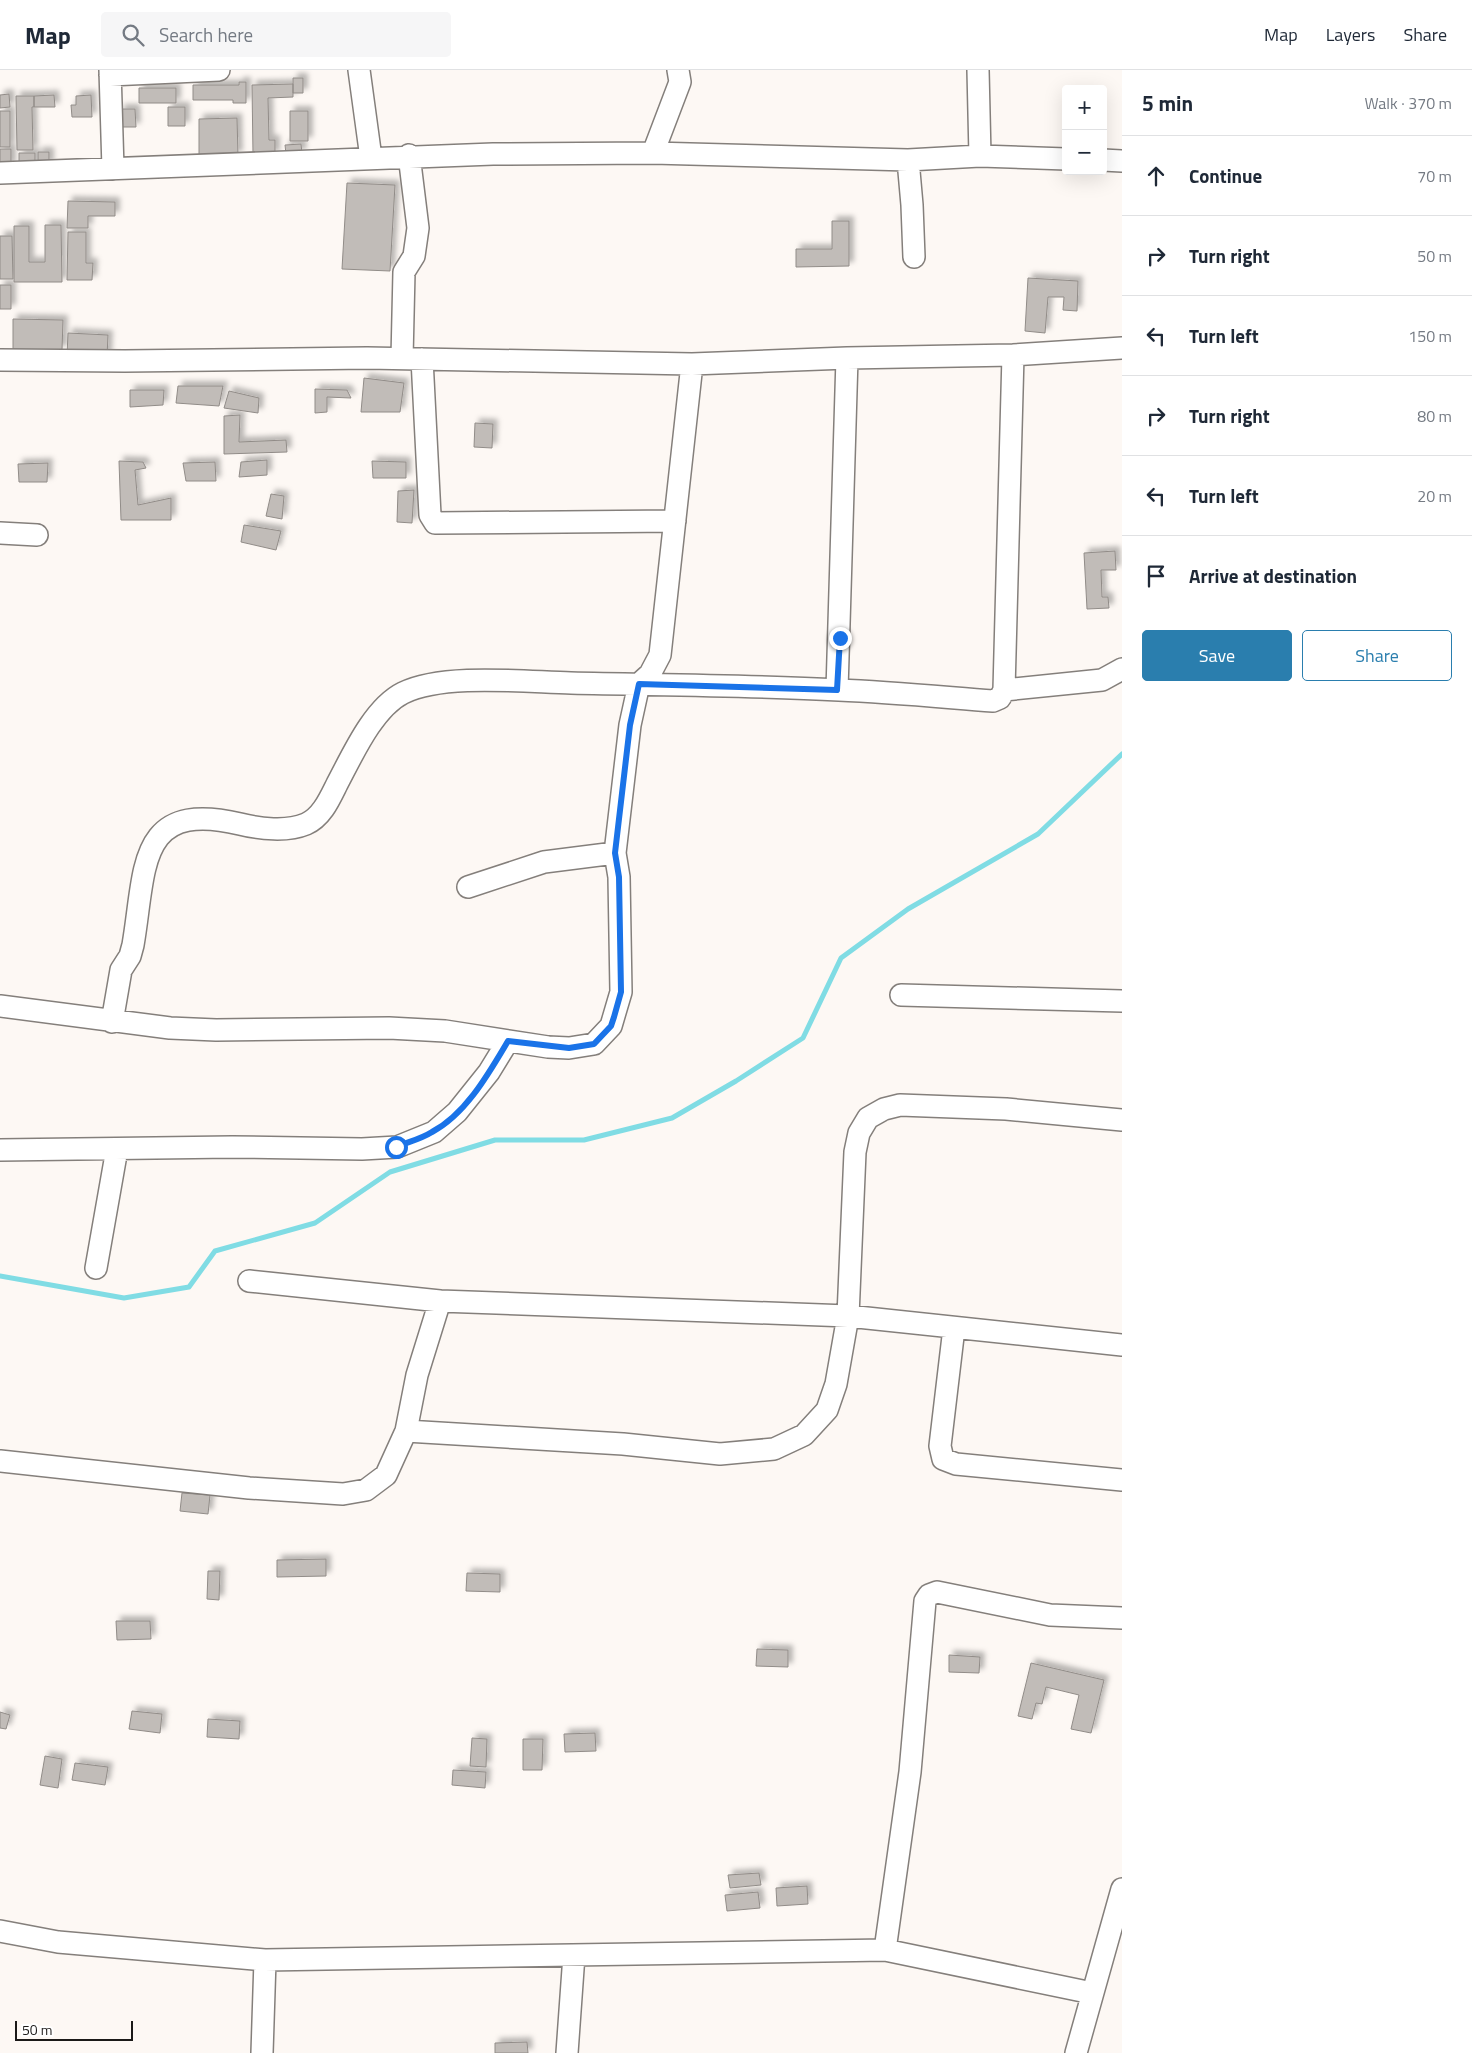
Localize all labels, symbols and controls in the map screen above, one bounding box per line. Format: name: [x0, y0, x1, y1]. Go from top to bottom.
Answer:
search box: [101, 12, 451, 57]
text: Map: [25, 17, 71, 53]
text: Search here: [159, 20, 253, 49]
icon: search: [119, 21, 147, 49]
text: Map: [1264, 21, 1298, 48]
text: Layers: [1326, 21, 1375, 48]
text: Share: [1403, 21, 1447, 48]
map controls: [1062, 85, 1107, 175]
button: +: [1062, 85, 1107, 130]
text: 5 min: [1142, 87, 1193, 119]
text: Walk · 370 m: [1364, 91, 1452, 115]
button: −: [1062, 130, 1107, 175]
text: Continue: [1189, 161, 1262, 190]
icon: ahead: [1142, 162, 1170, 190]
text: 70 m: [1417, 164, 1452, 188]
text: Turn right: [1189, 241, 1270, 270]
icon: right: [1142, 242, 1170, 270]
text: 50 m: [1417, 244, 1452, 268]
text: Turn left: [1189, 321, 1259, 350]
icon: left: [1142, 322, 1170, 350]
text: 150 m: [1408, 324, 1452, 348]
text: Turn right: [1189, 401, 1270, 430]
icon: right: [1142, 402, 1170, 430]
text: 80 m: [1417, 404, 1452, 428]
text: Turn left: [1189, 481, 1259, 510]
icon: left: [1142, 482, 1170, 510]
text: 20 m: [1417, 484, 1452, 508]
text: Arrive at destination: [1189, 561, 1357, 590]
icon: arrive: [1142, 562, 1170, 590]
route end: [829, 627, 852, 650]
button: Save: [1142, 630, 1292, 681]
button: Share: [1302, 630, 1452, 681]
route start: [385, 1136, 408, 1159]
scale bar: [15, 2018, 132, 2041]
text: 50 m: [22, 2019, 52, 2040]

